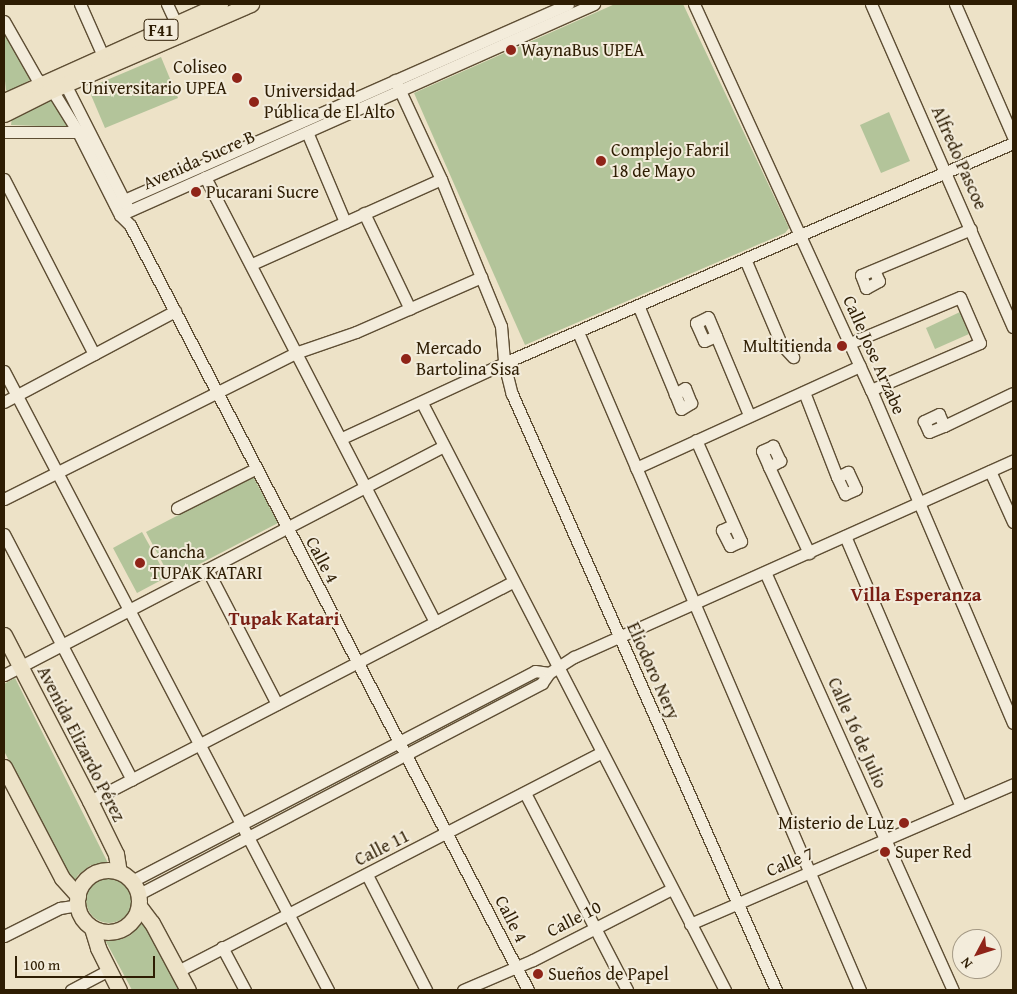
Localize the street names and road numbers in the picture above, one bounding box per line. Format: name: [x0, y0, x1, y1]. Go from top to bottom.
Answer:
road number: F41: [144, 16, 178, 44]
street label: Alfredo Pascoe: [927, 103, 991, 213]
street label: Avenida Sucre B: [140, 126, 258, 194]
street label: Calle Jose Arzabe: [838, 292, 910, 418]
street label: Calle 4: [301, 533, 343, 587]
street label: Eliodoro Nery: [622, 619, 684, 723]
street label: Avenida Elizardo Pérez: [32, 663, 130, 825]
street label: Calle 16 de Julio: [823, 674, 891, 792]
street label: Calle 11: [351, 825, 413, 871]
street label: Calle 7: [763, 842, 817, 882]
street label: Calle 4: [490, 892, 532, 946]
street label: Calle 10: [543, 896, 605, 942]

